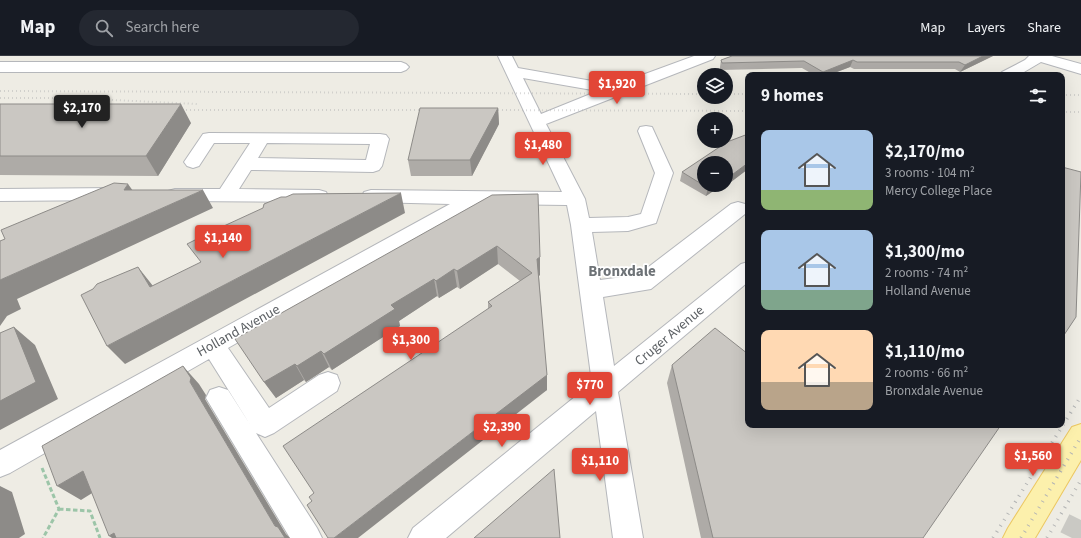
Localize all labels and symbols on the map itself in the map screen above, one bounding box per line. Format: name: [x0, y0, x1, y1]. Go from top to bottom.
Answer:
pin: $1,920: [584, 71, 650, 105]
pin: $2,170: [49, 95, 115, 129]
pin: $1,480: [510, 132, 576, 166]
pin: $1,140: [190, 225, 256, 259]
district label: Bronxdale: [588, 261, 656, 282]
street label: Holland Avenue: [193, 300, 284, 362]
street label: Cruger Avenue: [631, 301, 709, 371]
pin: $1,300: [378, 327, 444, 361]
pin: $770: [566, 372, 614, 406]
pin: $2,390: [469, 414, 535, 448]
pin: $1,560: [1000, 443, 1066, 477]
pin: $1,110: [567, 448, 633, 482]

